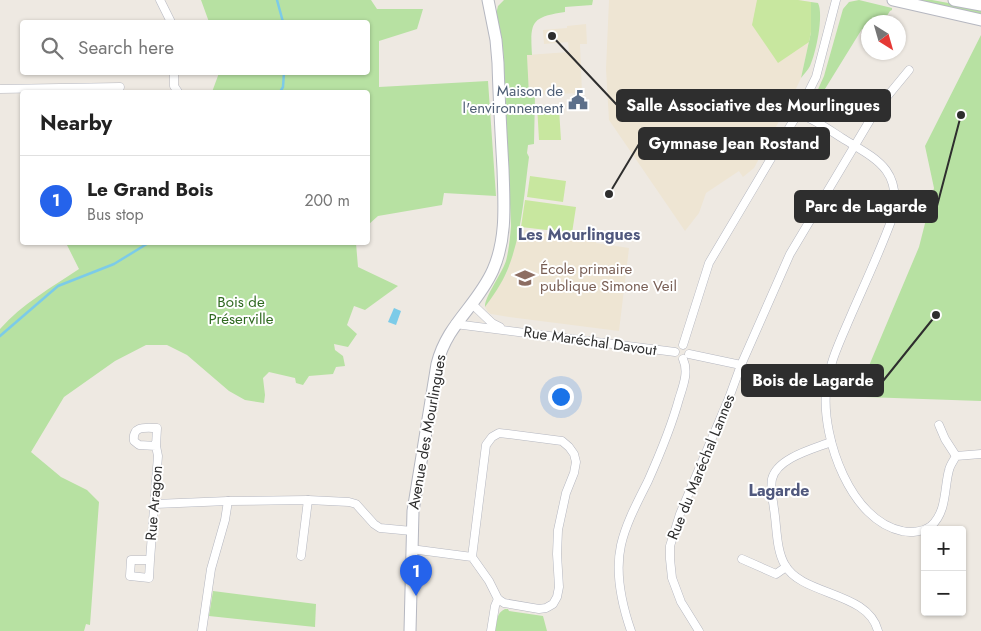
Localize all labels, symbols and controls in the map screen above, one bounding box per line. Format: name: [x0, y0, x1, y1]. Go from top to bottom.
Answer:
north arrow: [861, 15, 906, 60]
search box: [20, 20, 370, 75]
icon: search: [38, 34, 66, 62]
text: Search here: [78, 34, 174, 61]
place label: Maison de l'environnement: [463, 80, 563, 119]
public building icon: Maison de l'environnement: [567, 89, 589, 111]
callout: Salle Associative des Mourlingues: [617, 90, 890, 121]
text: Salle Associative des Mourlingues: [626, 94, 880, 117]
text: Nearby: [40, 108, 112, 138]
callout: Gymnase Jean Rostand: [639, 128, 829, 159]
text: Gymnase Jean Rostand: [649, 132, 819, 155]
text: Le Grand Bois: [87, 176, 213, 203]
text: 1: [52, 189, 60, 212]
text: 200 m: [304, 189, 350, 212]
callout: Parc de Lagarde: [795, 191, 937, 222]
text: Parc de Lagarde: [805, 195, 927, 218]
text: Bus stop: [87, 203, 144, 226]
district label: Les Mourlingues: [518, 223, 640, 246]
place label: École primaire publique Simone Veil: [540, 258, 677, 297]
school or university icon: École primaire publique Simone Veil: [514, 267, 536, 289]
park label: Bois de Préserville: [208, 291, 274, 330]
street label: Rue Maréchal Davout: [522, 321, 658, 361]
street label: Avenue des Mourlingues: [403, 353, 451, 511]
callout: Bois de Lagarde: [742, 365, 883, 396]
text: Bois de Lagarde: [752, 369, 874, 392]
your location: [548, 384, 574, 410]
street label: Rue du Maréchal Lannes: [662, 391, 740, 543]
street label: Rue Aragon: [140, 464, 168, 542]
district label: Lagarde: [748, 479, 810, 502]
map controls: [921, 526, 966, 616]
button: +: [921, 526, 966, 571]
pin: 1: [400, 555, 432, 596]
button: −: [921, 571, 966, 616]

